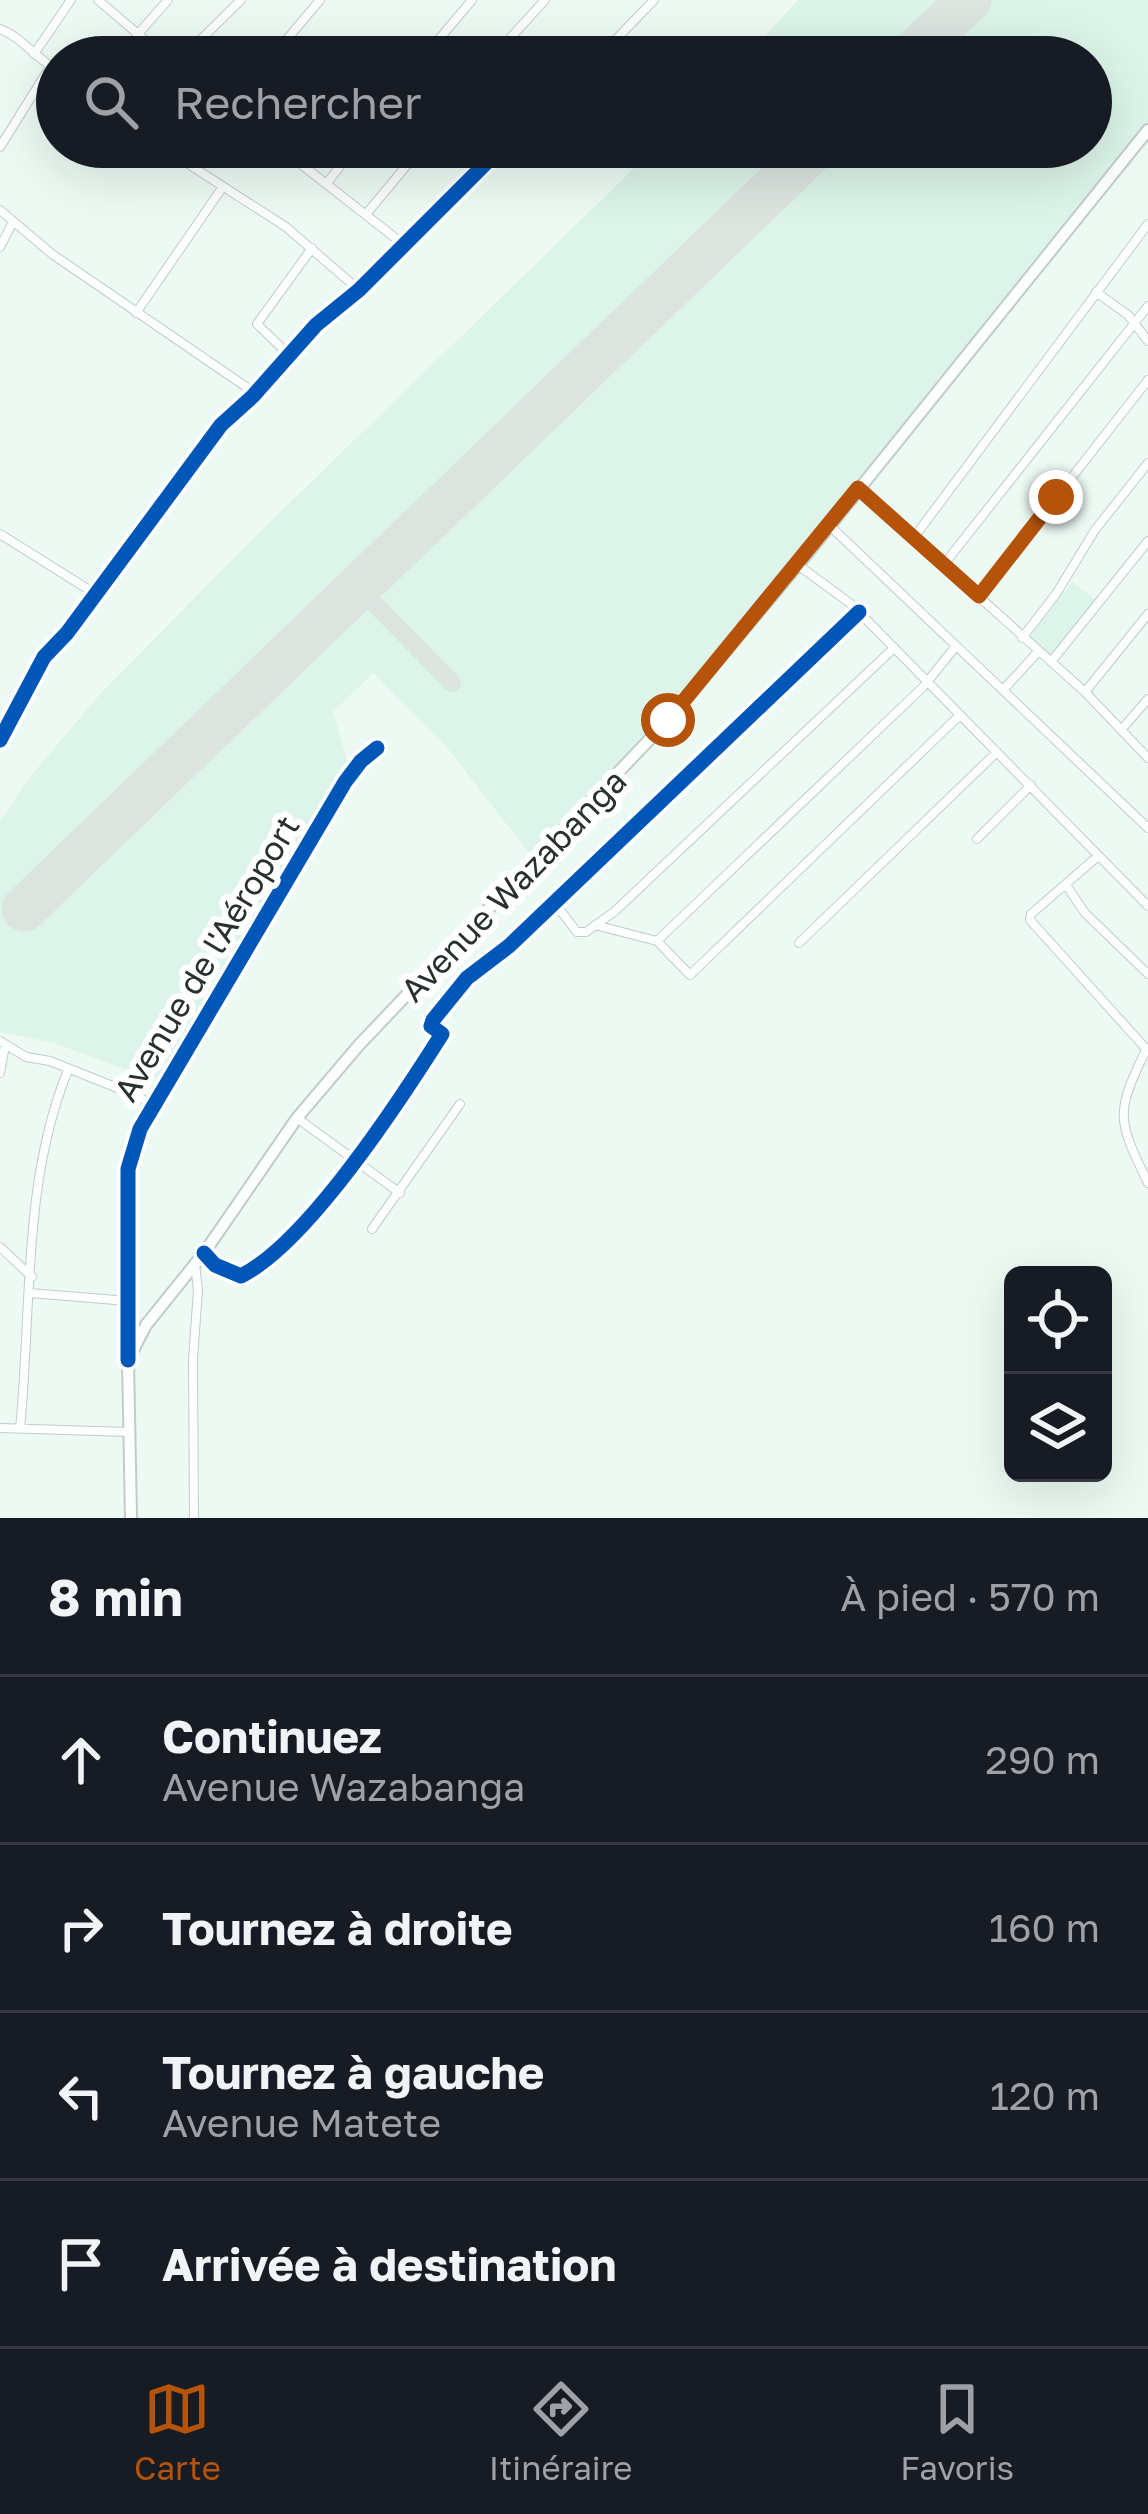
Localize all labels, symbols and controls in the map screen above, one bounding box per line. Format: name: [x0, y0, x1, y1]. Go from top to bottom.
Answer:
search box: [36, 36, 1112, 168]
icon: search: [78, 69, 144, 135]
text: Rechercher: [174, 75, 422, 129]
route end: [1029, 470, 1083, 524]
route start: [641, 693, 695, 747]
street label: Avenue Wazabanga: [392, 761, 634, 1009]
street label: Avenue de l'Aéroport: [105, 808, 307, 1108]
map controls: [1004, 1266, 1112, 1482]
button: locate: [1004, 1266, 1112, 1374]
button: layers: [1004, 1374, 1112, 1482]
text: 8 min: [48, 1566, 183, 1627]
text: À pied · 570 m: [840, 1573, 1100, 1620]
text: Continuez: [162, 1709, 382, 1763]
icon: ahead: [48, 1727, 114, 1793]
text: 290 m: [985, 1736, 1100, 1783]
text: Avenue Wazabanga: [162, 1763, 525, 1810]
icon: right: [48, 1895, 114, 1961]
text: Tournez à droite: [162, 1901, 513, 1955]
text: 160 m: [989, 1904, 1100, 1951]
text: Tournez à gauche: [162, 2045, 544, 2099]
icon: left: [48, 2063, 114, 2129]
text: 120 m: [990, 2072, 1100, 2119]
text: Avenue Matete: [162, 2099, 441, 2146]
icon: arrive: [48, 2231, 114, 2297]
text: Arrivée à destination: [162, 2237, 617, 2291]
tab: Carte: [134, 2376, 221, 2487]
tab: Itinéraire: [489, 2376, 632, 2487]
tab: Favoris: [900, 2376, 1014, 2487]

